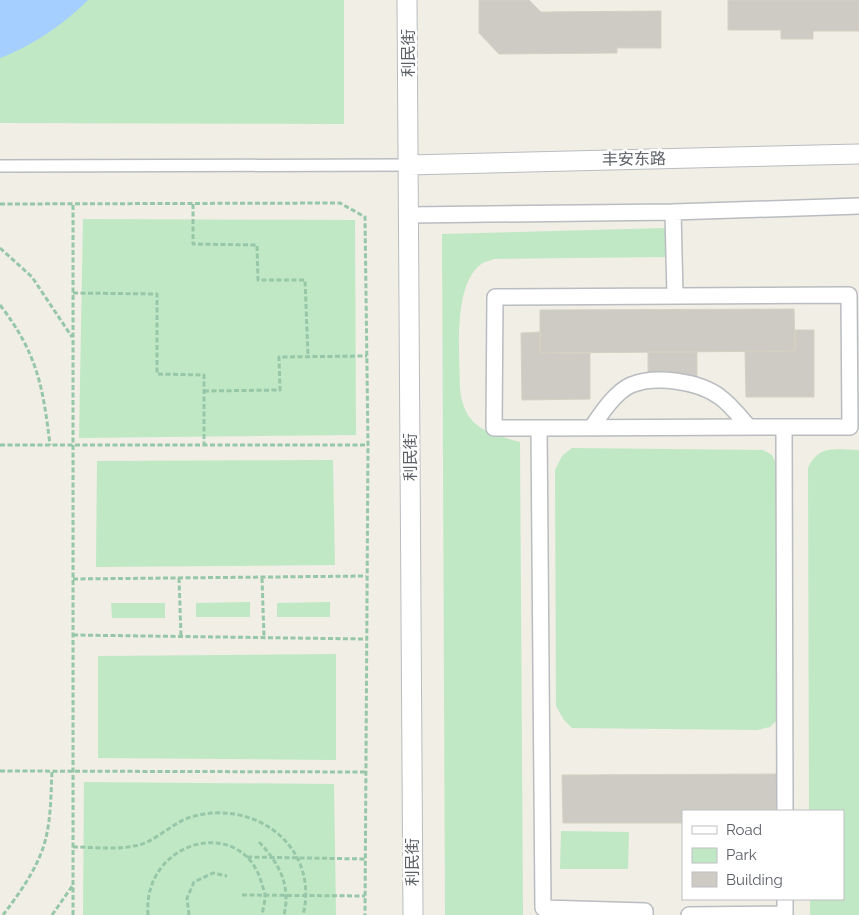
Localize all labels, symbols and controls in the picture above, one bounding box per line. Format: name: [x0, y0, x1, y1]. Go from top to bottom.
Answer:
street label: 利民街: [399, 29, 418, 77]
street label: 丰安东路: [602, 149, 666, 169]
street label: 利民街: [401, 433, 420, 481]
legend: [682, 810, 844, 900]
text: Road: [726, 821, 762, 839]
street label: 利民街: [403, 838, 422, 886]
text: Park: [726, 846, 757, 864]
text: Building: [726, 871, 783, 889]

